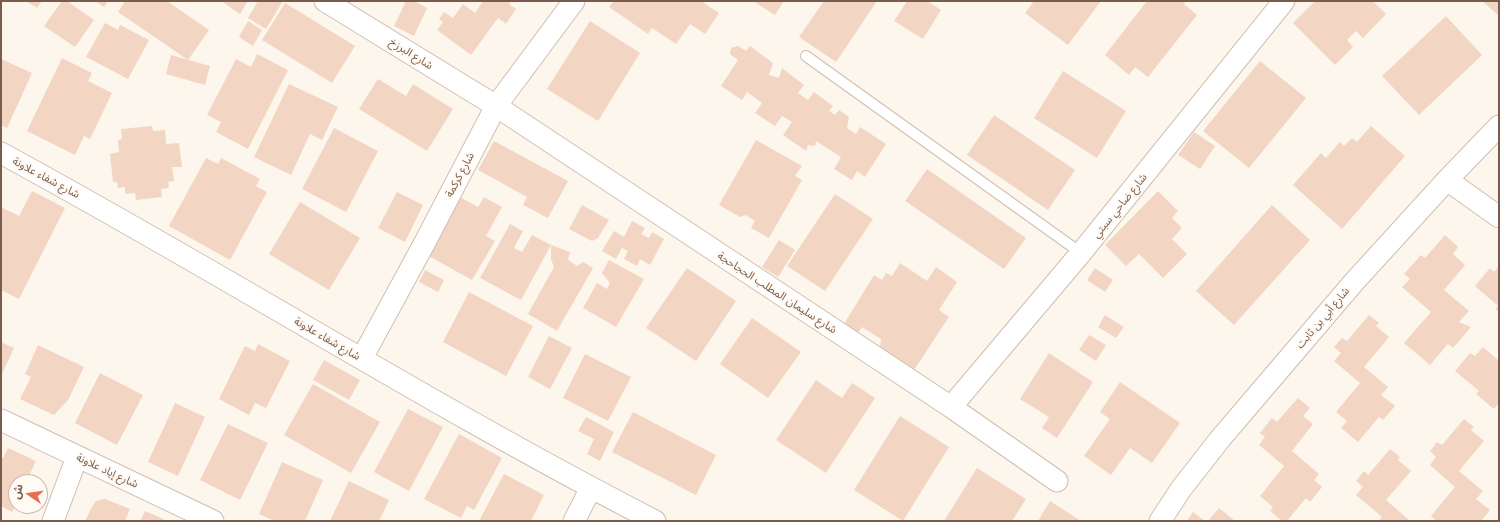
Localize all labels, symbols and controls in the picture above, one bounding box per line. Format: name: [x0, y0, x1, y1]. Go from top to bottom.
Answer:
street label: شارع البرزخ: [387, 35, 435, 73]
street label: شارع كركمة: [443, 150, 477, 200]
street label: شارع شفاء علاونة: [10, 155, 82, 201]
street label: شارع ضاحي سبتي: [1090, 171, 1150, 241]
street label: شارع سليمان المطلب الحجاحجة: [715, 249, 839, 337]
street label: شارع أبي بن ثابت: [1293, 285, 1353, 351]
street label: شارع شفاء علاونة: [292, 315, 362, 363]
street label: شارع إياد علاونة: [74, 451, 140, 491]
north arrow: [8, 474, 48, 514]
text: ش: [8, 482, 26, 500]

